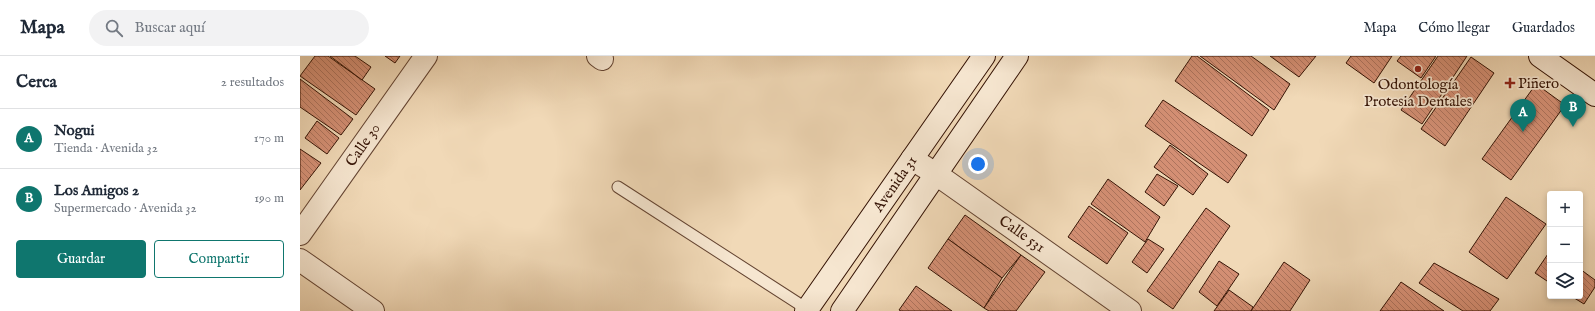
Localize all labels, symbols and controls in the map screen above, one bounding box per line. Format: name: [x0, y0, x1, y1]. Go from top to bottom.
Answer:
search box: [89, 10, 369, 46]
text: Mapa: [20, 16, 65, 40]
icon: search: [103, 17, 125, 39]
text: Buscar aquí: [135, 18, 205, 37]
text: Mapa: [1363, 19, 1396, 37]
text: Cómo llegar: [1418, 19, 1490, 37]
text: Guardados: [1512, 19, 1575, 37]
marker: Odontología Protesia Dentales: [1413, 64, 1423, 74]
text: Cerca: [16, 72, 57, 93]
text: 2 resultados: [221, 74, 284, 91]
place label: Piñero: [1518, 74, 1559, 93]
place label: Odontología Protesia Dentales: [1364, 75, 1472, 111]
marker: Piñero: [1505, 78, 1515, 88]
pin: B: [1560, 94, 1586, 127]
pin: A: [1510, 99, 1536, 132]
street label: Calle 30: [341, 120, 385, 170]
text: Nogui: [54, 121, 95, 140]
text: A: [25, 130, 33, 147]
text: 170 m: [254, 130, 284, 147]
text: Tienda · Avenida 32: [54, 140, 158, 157]
street label: Avenida 31: [868, 152, 921, 217]
your location: [968, 154, 988, 174]
text: Los Amigos 2: [54, 181, 139, 200]
text: B: [25, 190, 33, 207]
text: 190 m: [254, 190, 284, 207]
map controls: [1547, 191, 1583, 299]
button: +: [1547, 191, 1583, 227]
text: Supermercado · Avenida 32: [54, 200, 196, 217]
street label: Calle 531: [995, 211, 1049, 257]
button: −: [1547, 227, 1583, 263]
button: Guardar: [16, 240, 146, 278]
button: Compartir: [154, 240, 284, 278]
button: layers: [1547, 263, 1583, 299]

